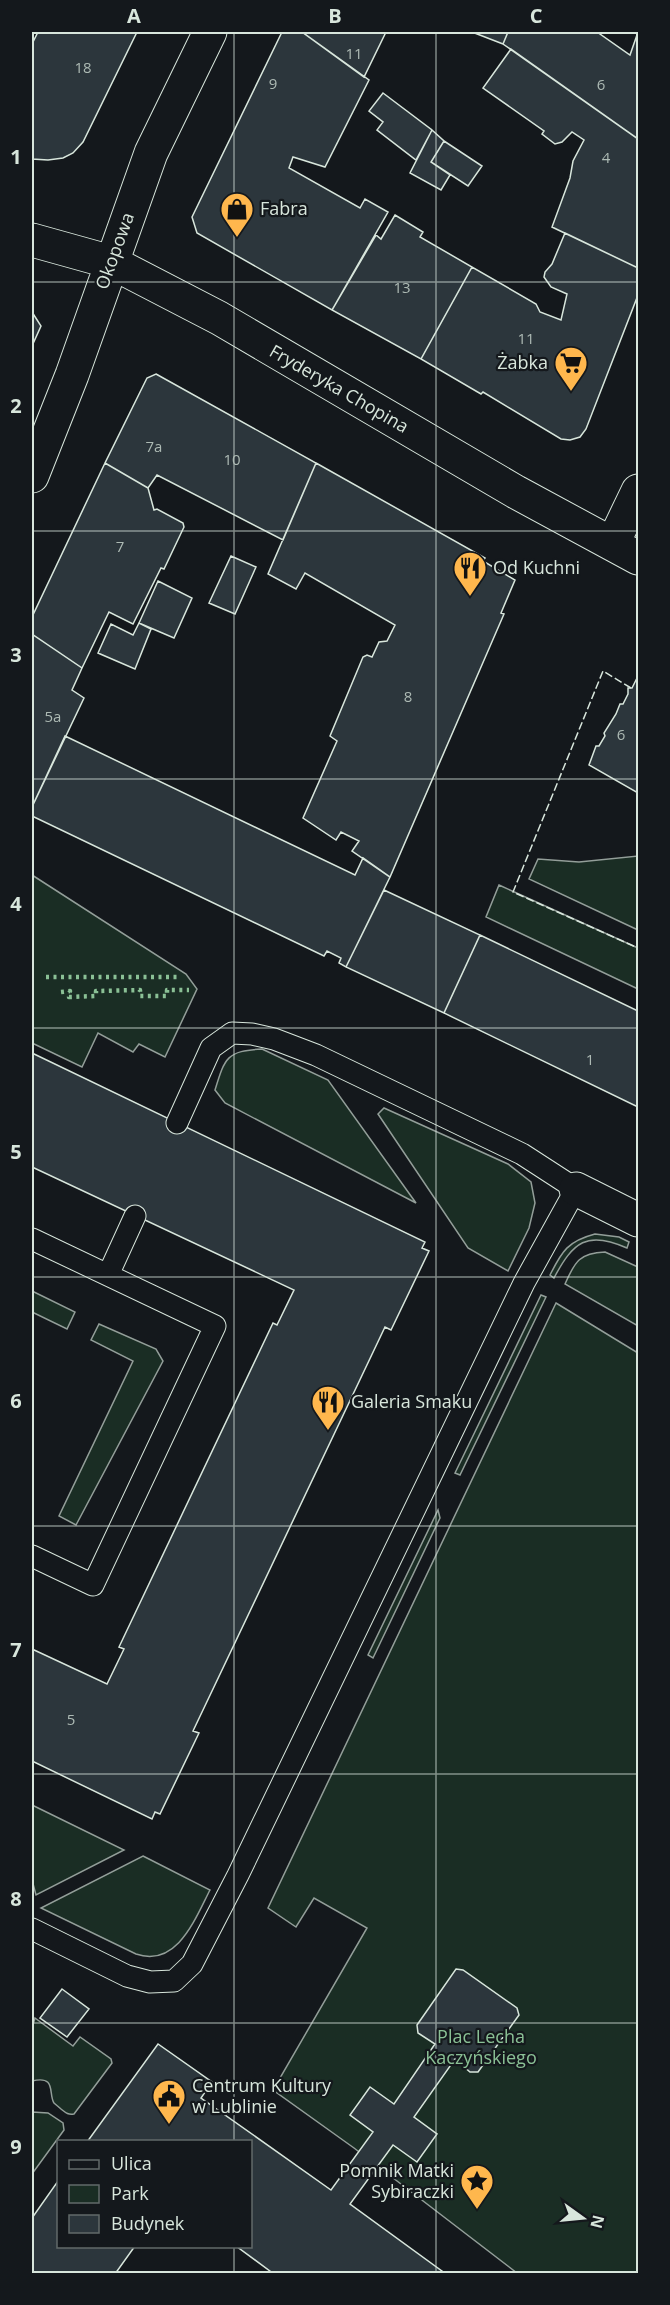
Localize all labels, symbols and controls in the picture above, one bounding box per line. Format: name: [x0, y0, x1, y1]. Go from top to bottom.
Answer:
text: A: [127, 2, 141, 29]
text: B: [328, 2, 342, 29]
text: C: [530, 2, 543, 29]
house number: 11: [345, 43, 363, 63]
house number: 18: [74, 57, 92, 77]
house number: 9: [269, 73, 277, 93]
house number: 6: [597, 74, 605, 94]
text: 1: [10, 143, 22, 170]
house number: 4: [602, 147, 611, 167]
shop icon: Fabra: [219, 191, 255, 238]
place label: Fabra: [260, 196, 308, 220]
street label: Okopowa: [89, 209, 139, 292]
house number: 13: [393, 277, 411, 297]
house number: 11: [517, 328, 535, 348]
street label: Fryderyka Chopina: [265, 338, 414, 438]
supermarket icon: Żabka: [553, 345, 589, 392]
place label: Żabka: [497, 350, 548, 374]
text: 2: [10, 392, 22, 419]
house number: 7a: [146, 436, 162, 456]
house number: 10: [223, 449, 241, 469]
house number: 7: [116, 536, 124, 556]
restaurant icon: Od Kuchni: [452, 550, 488, 597]
place label: Od Kuchni: [493, 555, 580, 579]
text: 3: [10, 641, 22, 668]
house number: 8: [404, 686, 412, 706]
house number: 5a: [45, 706, 61, 726]
house number: 6: [617, 724, 625, 744]
text: 4: [10, 890, 22, 917]
house number: 1: [586, 1049, 594, 1069]
text: 5: [10, 1138, 22, 1165]
restaurant icon: Galeria Smaku: [310, 1384, 346, 1431]
text: 6: [10, 1387, 22, 1414]
place label: Galeria Smaku: [351, 1389, 472, 1413]
text: 7: [10, 1636, 22, 1663]
house number: 5: [67, 1709, 75, 1729]
text: 8: [10, 1885, 22, 1912]
park label: Plac Lecha Kaczyńskiego: [425, 2024, 537, 2069]
place label: Centrum Kultury w Lublinie: [192, 2073, 332, 2118]
public building icon: Centrum Kultury w Lublinie: [151, 2078, 187, 2125]
text: 9: [10, 2133, 22, 2160]
legend: [57, 2140, 252, 2248]
text: Ulica: [111, 2151, 152, 2175]
place label: Pomnik Matki Sybiraczki: [339, 2158, 454, 2203]
place icon: Pomnik Matki Sybiraczki: [459, 2163, 495, 2210]
text: Park: [111, 2181, 149, 2205]
north arrow: [553, 2188, 613, 2248]
text: Budynek: [111, 2211, 185, 2235]
text: N: [585, 2213, 610, 2231]

